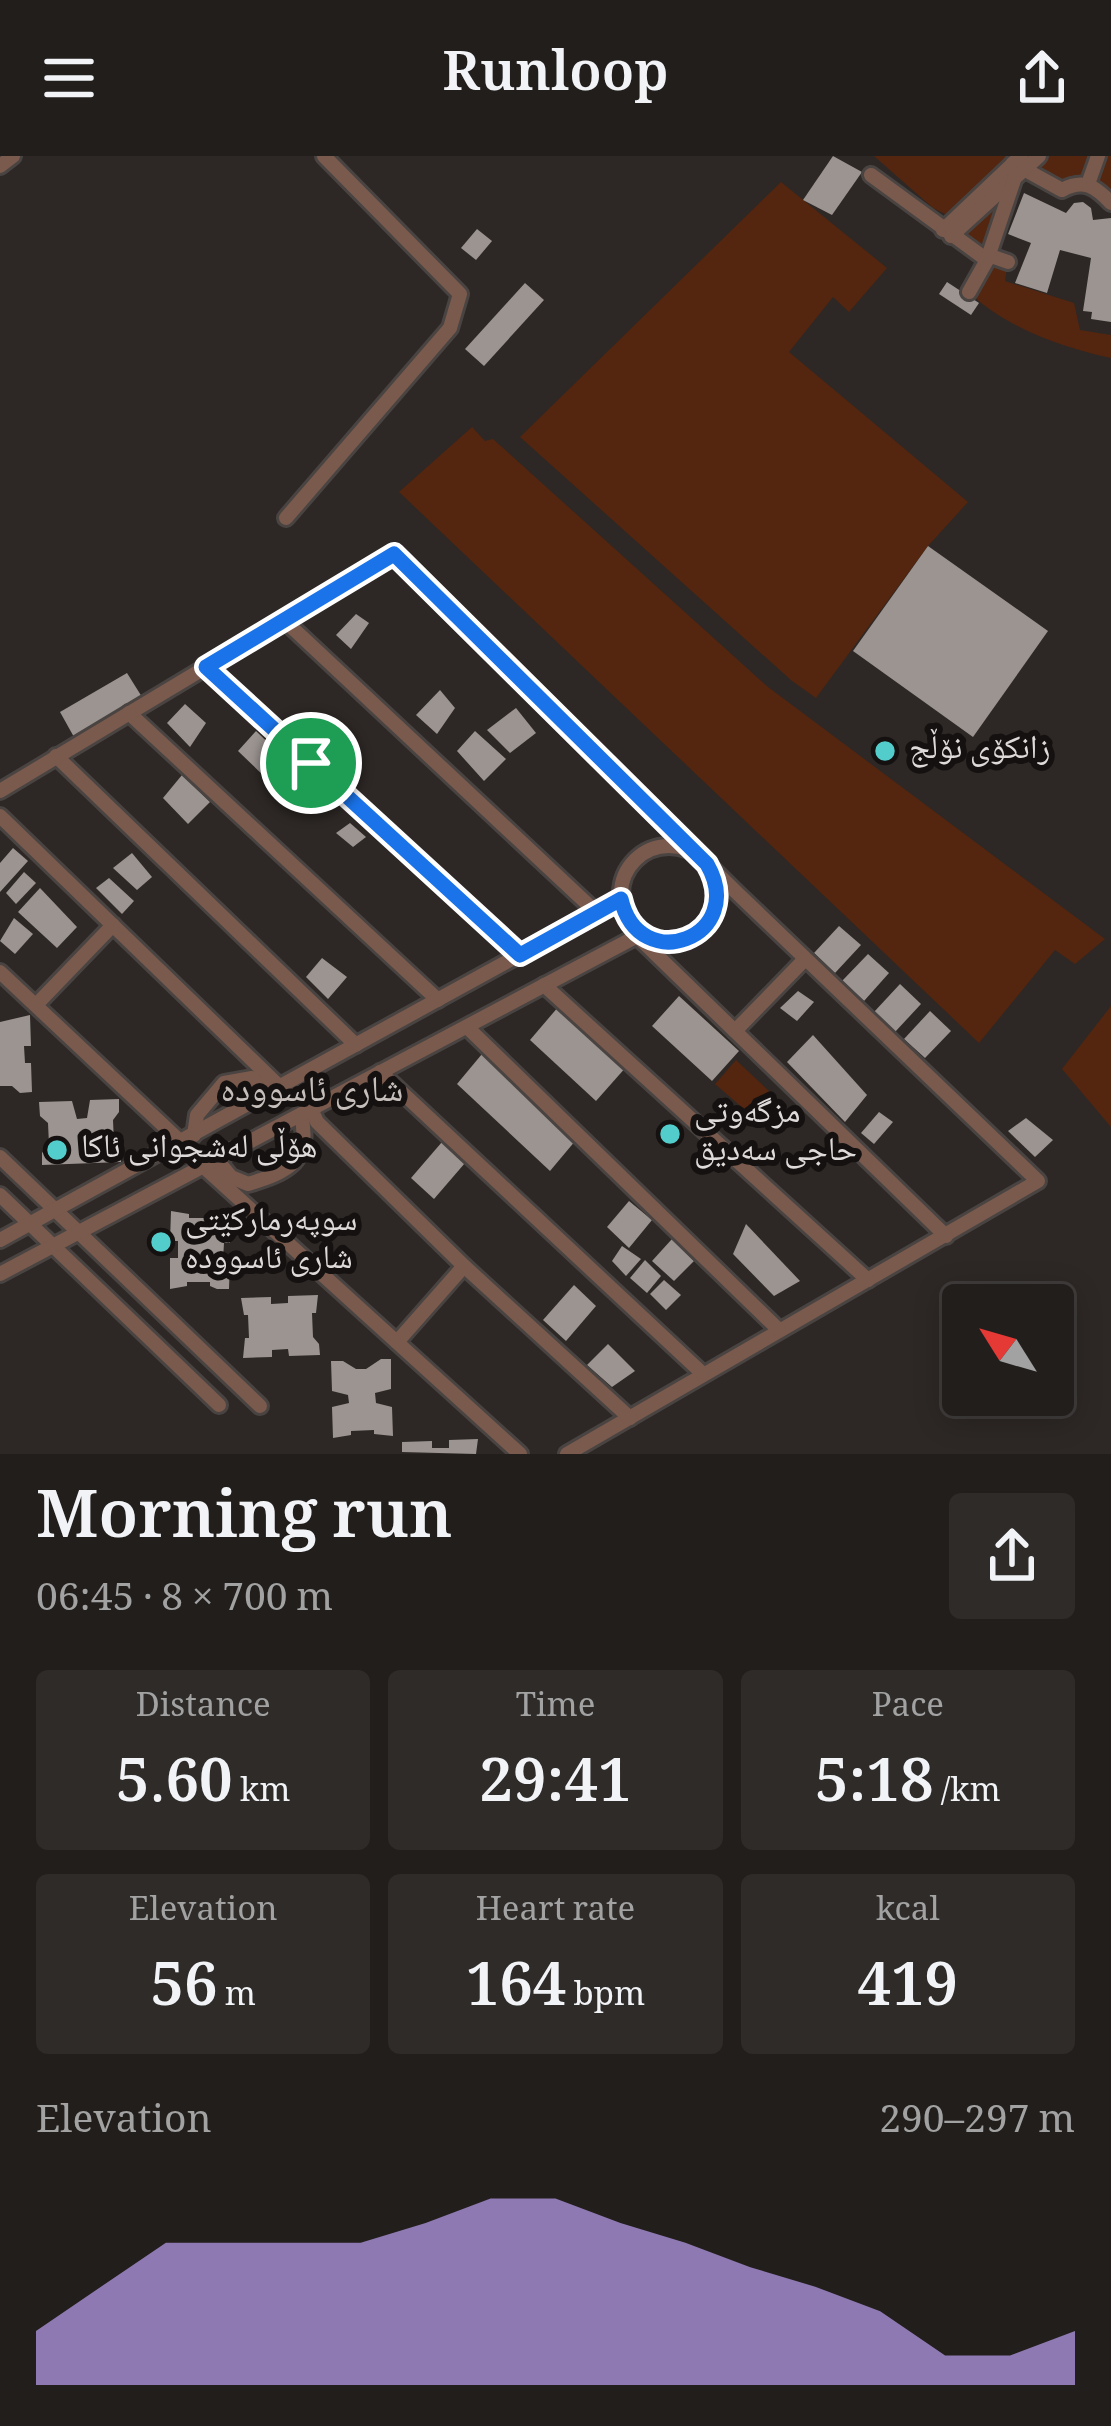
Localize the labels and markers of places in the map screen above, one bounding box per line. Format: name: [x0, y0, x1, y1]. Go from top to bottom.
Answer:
pin: [260, 712, 362, 814]
place label: زانکۆی نۆڵج: [909, 723, 1050, 779]
marker: زانکۆی نۆڵج: [872, 738, 898, 764]
place label: مزگەوتی حاجی سەدیق: [694, 1087, 857, 1181]
marker: مزگەوتی حاجی سەدیق: [657, 1121, 683, 1147]
place label: هۆڵی لەشجوانی ئاکا: [81, 1122, 318, 1178]
marker: هۆڵی لەشجوانی ئاکا: [44, 1137, 70, 1163]
place label: سوپەرمارکێتی شاری ئاسوودە: [185, 1195, 357, 1289]
marker: سوپەرمارکێتی شاری ئاسوودە: [148, 1229, 174, 1255]

